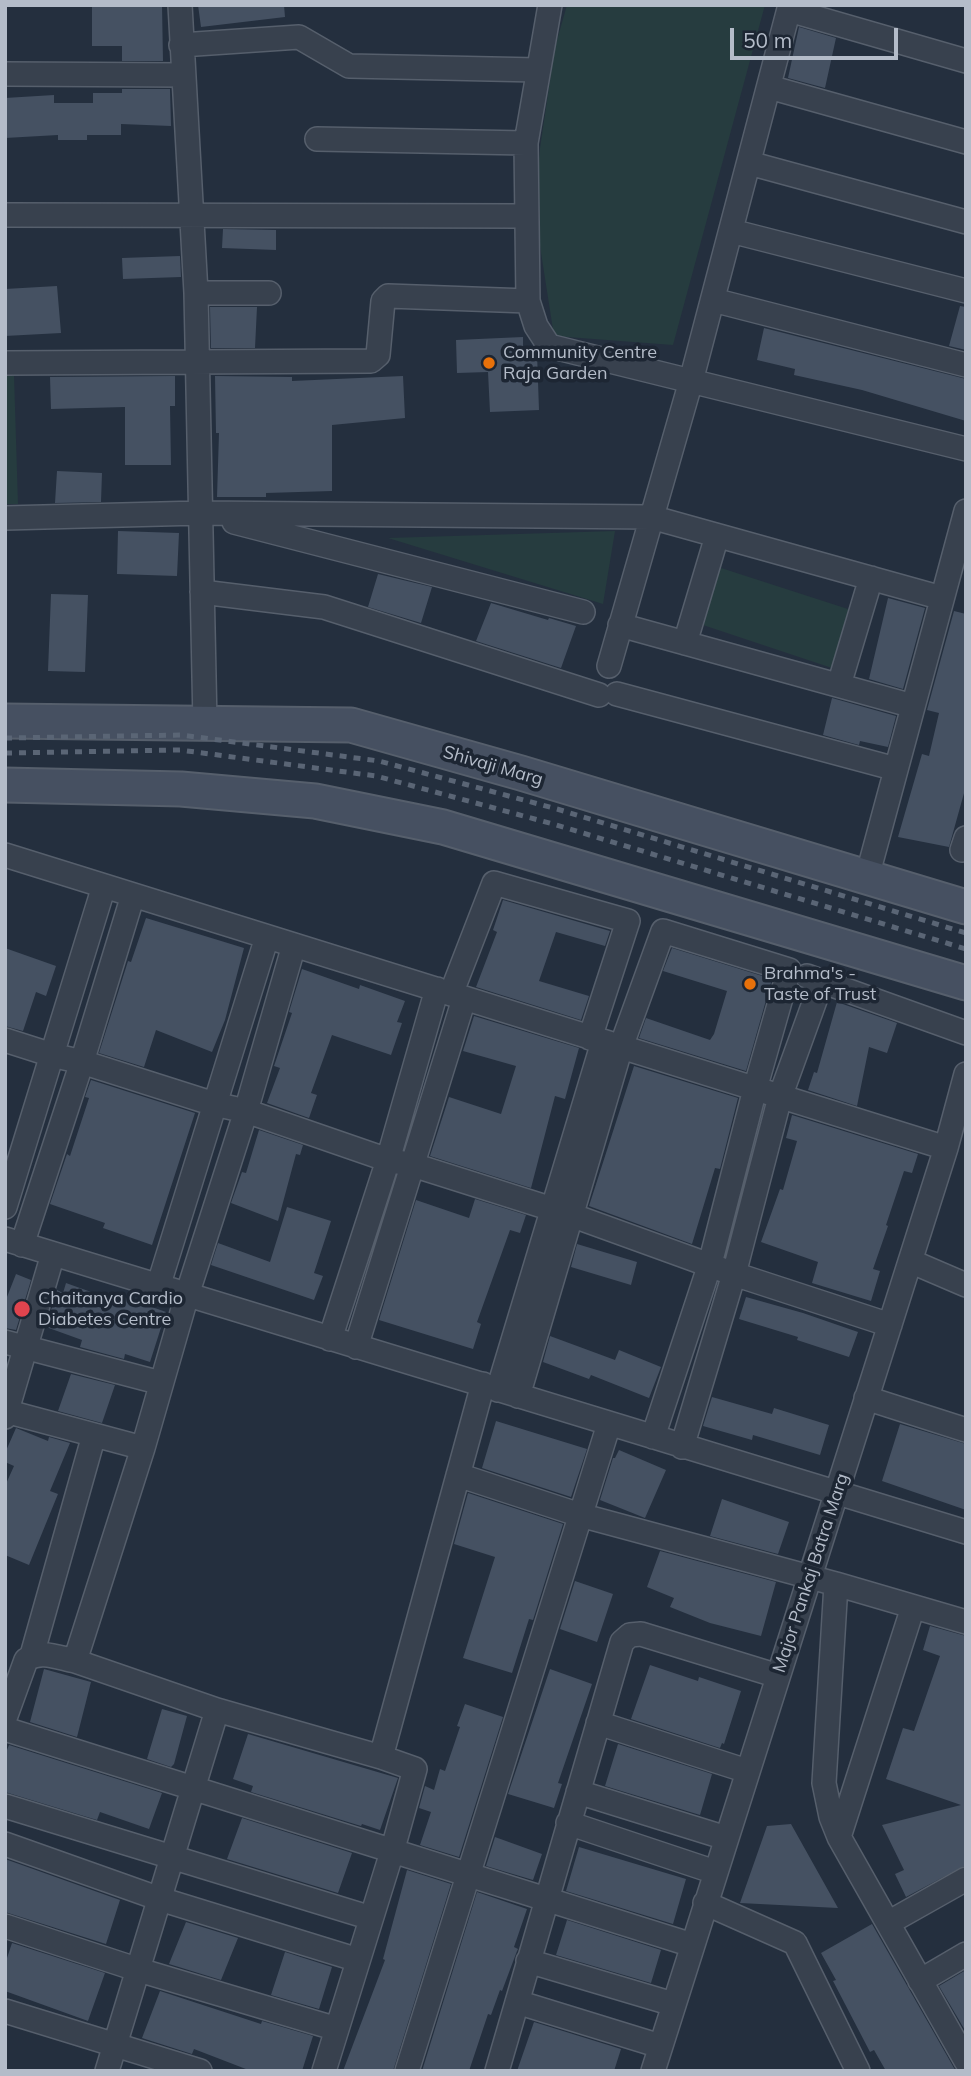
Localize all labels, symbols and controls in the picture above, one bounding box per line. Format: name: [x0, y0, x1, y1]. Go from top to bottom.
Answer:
scale bar: [733, 14, 901, 58]
text: 50 m: [743, 27, 792, 53]
place label: Community Centre Raja Garden: [503, 342, 657, 384]
marker: Community Centre Raja Garden: [481, 355, 497, 371]
street label: Shivaji Marg: [441, 741, 545, 791]
place label: Brahma's - Taste of Trust: [764, 963, 876, 1006]
marker: Brahma's - Taste of Trust: [742, 976, 758, 992]
place label: Chaitanya Cardio Diabetes Centre: [38, 1288, 183, 1330]
marker: Chaitanya Cardio Diabetes Centre: [12, 1299, 32, 1319]
street label: Major Pankaj Batra Marg: [769, 1471, 853, 1675]

